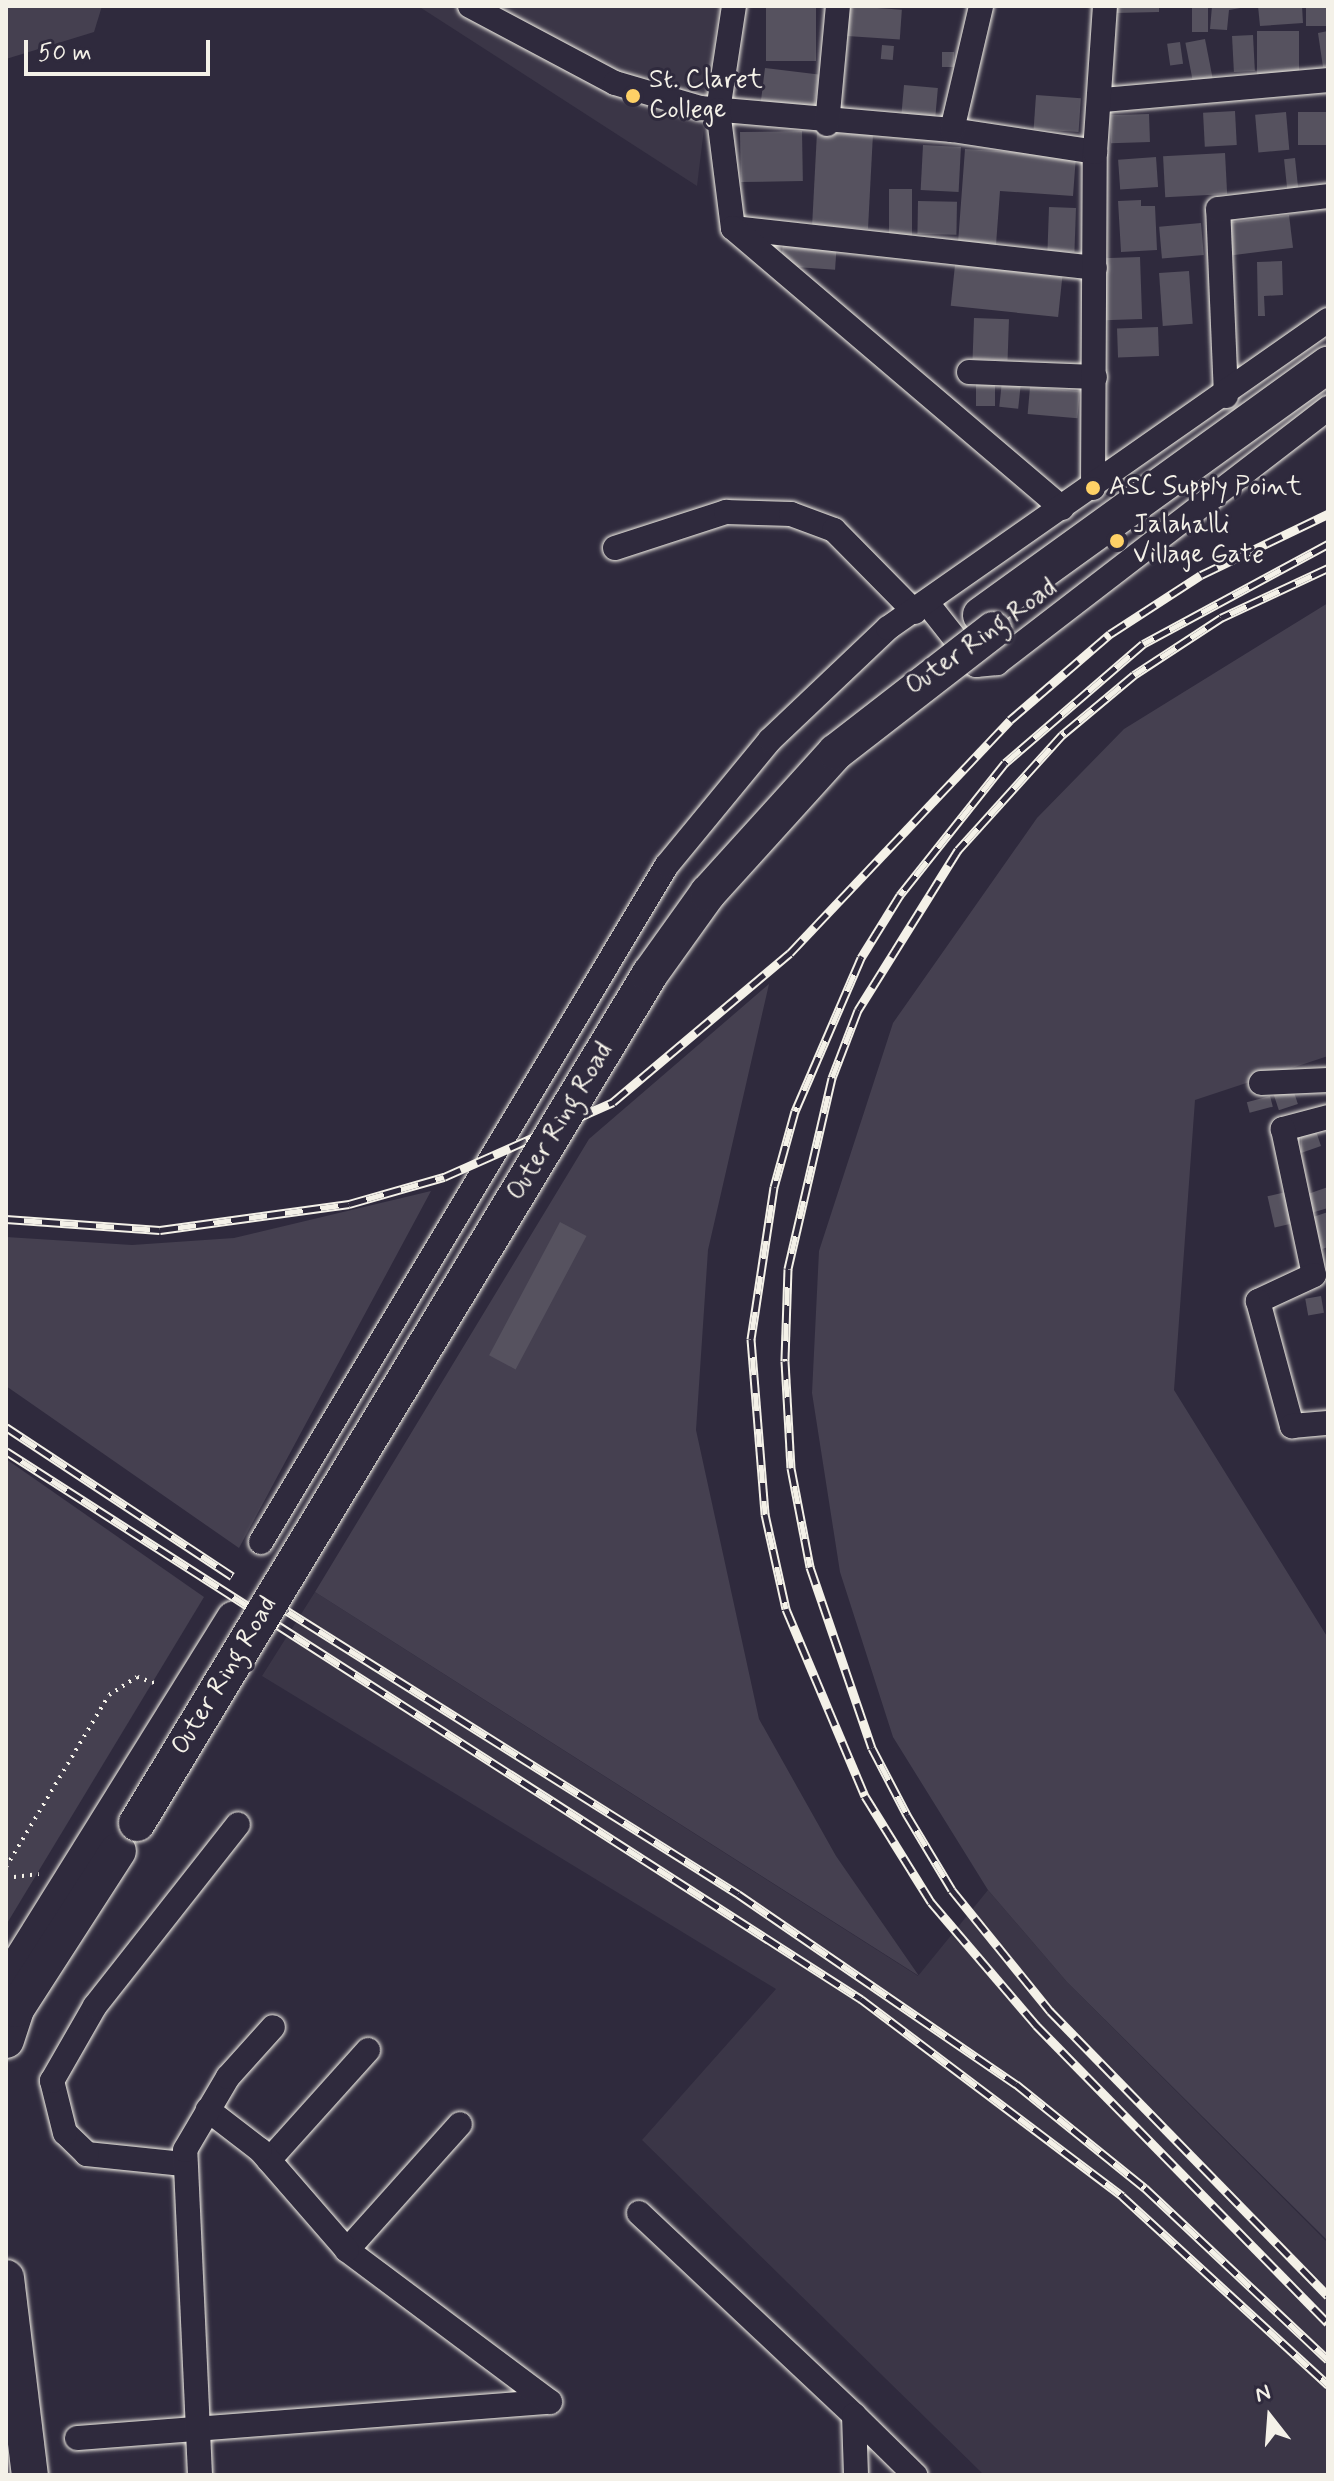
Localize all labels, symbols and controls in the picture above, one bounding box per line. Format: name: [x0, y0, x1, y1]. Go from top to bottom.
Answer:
scale bar: [28, 24, 214, 74]
text: 50 m: [38, 38, 92, 69]
place label: St. Claret College: [649, 65, 763, 126]
marker: St. Claret College: [624, 87, 642, 105]
place label: ASC Supply Point: [1109, 472, 1293, 504]
marker: ASC Supply Point: [1084, 479, 1102, 497]
place label: Jalahalli Village Gate: [1133, 510, 1260, 572]
marker: Jalahalli Village Gate: [1108, 532, 1126, 550]
street label: Outer Ring Road: [901, 573, 1063, 703]
street label: Outer Ring Road: [502, 1038, 620, 1206]
street label: Outer Ring Road: [166, 1592, 284, 1760]
north arrow: [1230, 2377, 1310, 2457]
text: N: [1252, 2379, 1274, 2410]

